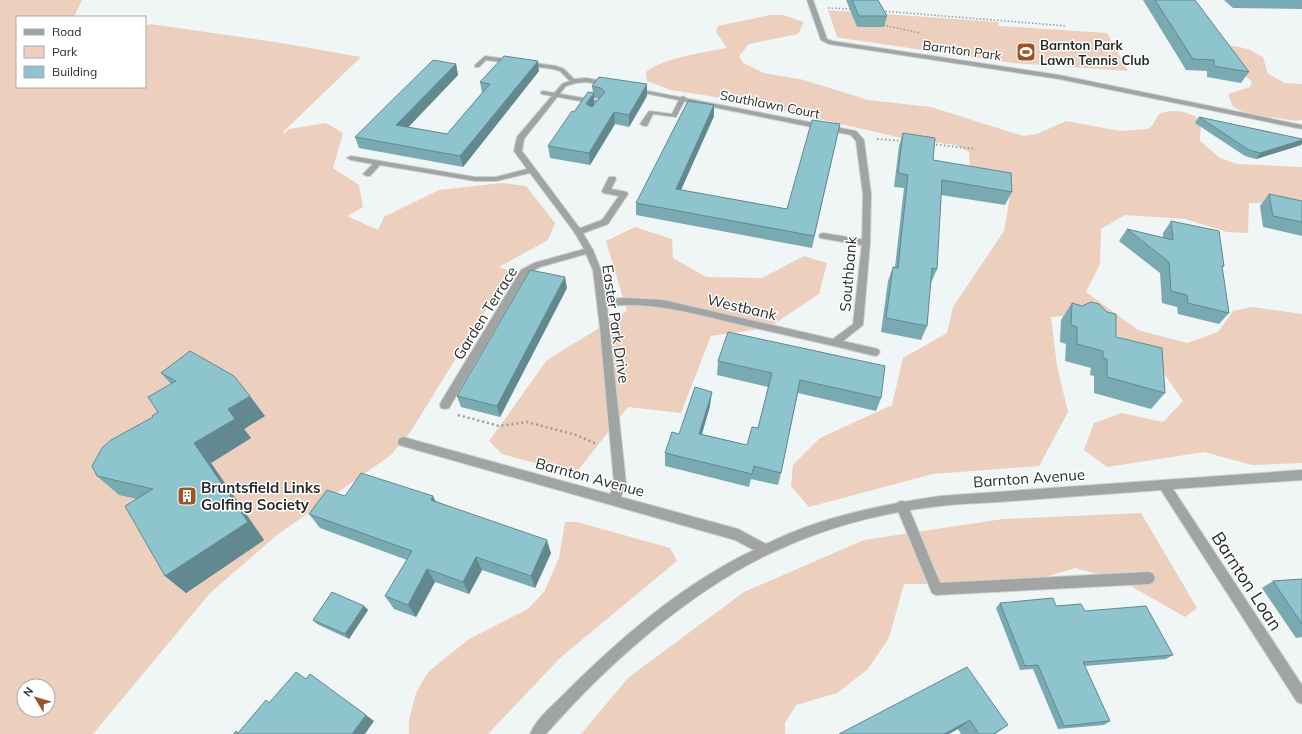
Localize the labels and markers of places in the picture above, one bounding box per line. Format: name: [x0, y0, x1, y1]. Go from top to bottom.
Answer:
place label: Barnton Park Lawn Tennis Club: [1040, 37, 1150, 68]
sports icon: Barnton Park Lawn Tennis Club: [1015, 41, 1037, 63]
place label: Bruntsfield Links Golfing Society: [201, 478, 320, 514]
building icon: Bruntsfield Links Golfing Society: [176, 485, 198, 507]

